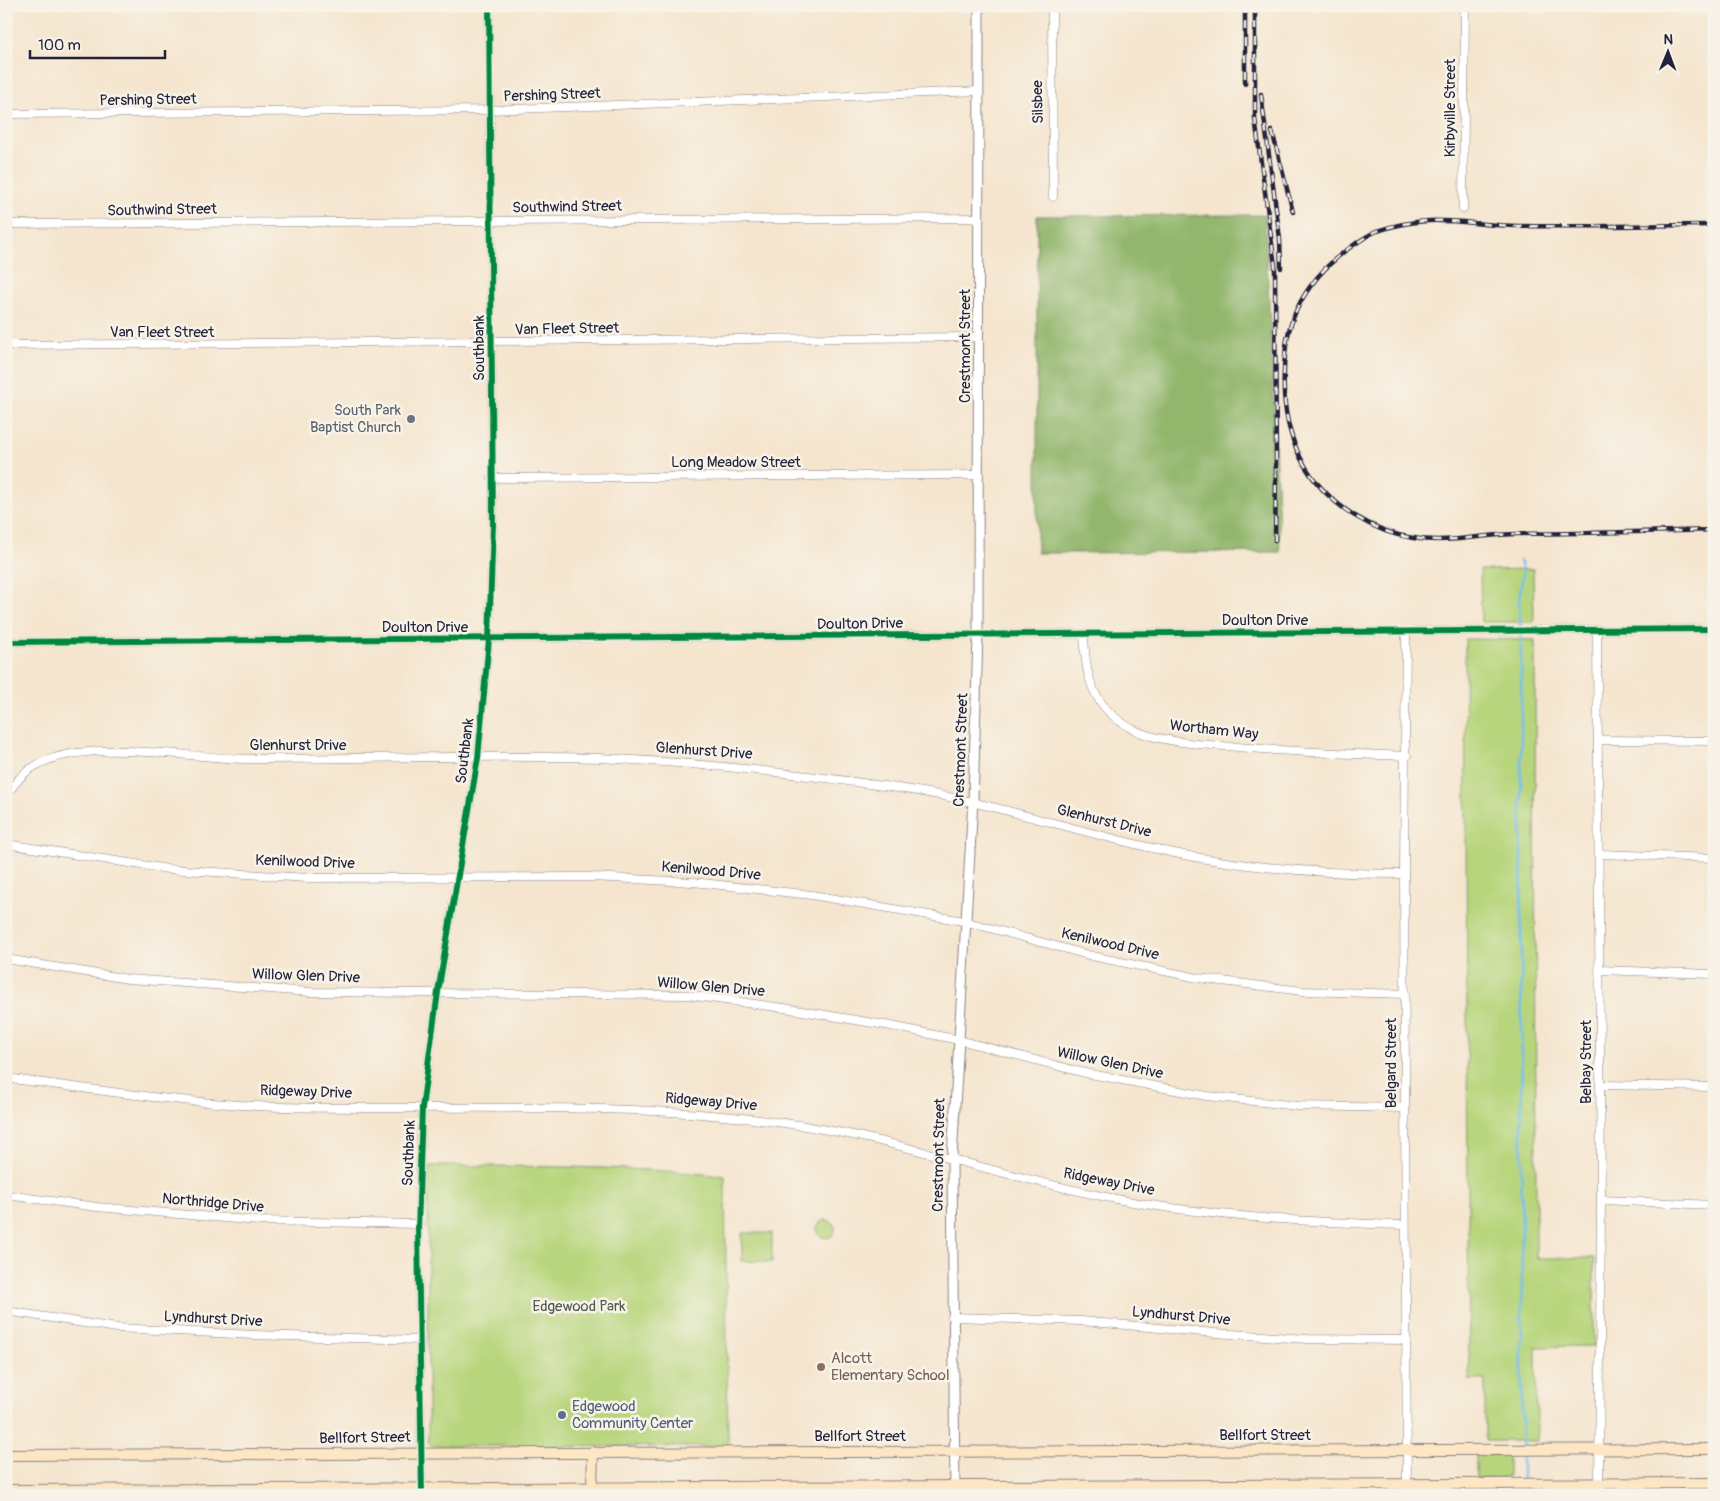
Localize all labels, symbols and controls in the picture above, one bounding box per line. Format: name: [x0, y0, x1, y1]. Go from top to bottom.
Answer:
scale bar: [30, 28, 165, 60]
north arrow: [1642, 28, 1692, 78]
text: N: [1663, 31, 1673, 48]
text: 100 m: [38, 36, 81, 55]
street label: Kirbyville Street: [1441, 58, 1460, 157]
street label: Silsbee: [1028, 79, 1048, 124]
street label: Pershing Street: [503, 84, 602, 106]
street label: Pershing Street: [99, 90, 198, 110]
street label: Southwind Street: [512, 197, 623, 217]
street label: Southwind Street: [107, 200, 218, 220]
street label: Crestmont Street: [956, 288, 975, 403]
street label: Southbank: [470, 314, 489, 381]
street label: Van Fleet Street: [515, 319, 620, 339]
street label: Van Fleet Street: [110, 323, 215, 342]
place label: South Park Baptist Church: [310, 401, 402, 437]
marker: South Park Baptist Church: [405, 413, 417, 425]
street label: Long Meadow Street: [671, 453, 802, 472]
street label: Doulton Drive: [1222, 611, 1309, 630]
street label: Doulton Drive: [817, 614, 904, 634]
street label: Doulton Drive: [382, 618, 469, 637]
street label: Crestmont Street: [950, 692, 973, 807]
street label: Southbank: [452, 716, 479, 785]
street label: Wortham Way: [1169, 716, 1260, 744]
street label: Glenhurst Drive: [250, 736, 347, 755]
street label: Glenhurst Drive: [655, 738, 754, 764]
street label: Glenhurst Drive: [1055, 800, 1154, 842]
street label: Kenilwood Drive: [255, 851, 356, 873]
street label: Kenilwood Drive: [660, 857, 762, 885]
street label: Kenilwood Drive: [1059, 924, 1161, 965]
street label: Willow Glen Drive: [252, 965, 361, 987]
street label: Willow Glen Drive: [656, 973, 766, 1001]
street label: Belgard Street: [1382, 1017, 1401, 1108]
street label: Belbay Street: [1577, 1019, 1596, 1104]
street label: Willow Glen Drive: [1055, 1042, 1165, 1084]
street label: Ridgeway Drive: [260, 1081, 353, 1103]
street label: Ridgeway Drive: [664, 1089, 758, 1116]
street label: Crestmont Street: [929, 1097, 950, 1212]
street label: Southbank: [398, 1119, 420, 1186]
street label: Ridgeway Drive: [1062, 1164, 1157, 1200]
street label: Northridge Drive: [161, 1189, 265, 1217]
park label: Edgewood Park: [532, 1297, 626, 1316]
street label: Lyndhurst Drive: [1131, 1302, 1232, 1330]
street label: Lyndhurst Drive: [163, 1307, 263, 1331]
place label: Alcott Elementary School: [831, 1349, 950, 1385]
marker: Alcott Elementary School: [815, 1361, 827, 1373]
place label: Edgewood Community Center: [572, 1397, 694, 1433]
marker: Edgewood Community Center: [556, 1409, 568, 1421]
street label: Bellfort Street: [1219, 1426, 1312, 1445]
street label: Bellfort Street: [814, 1427, 907, 1446]
street label: Bellfort Street: [319, 1428, 412, 1448]

